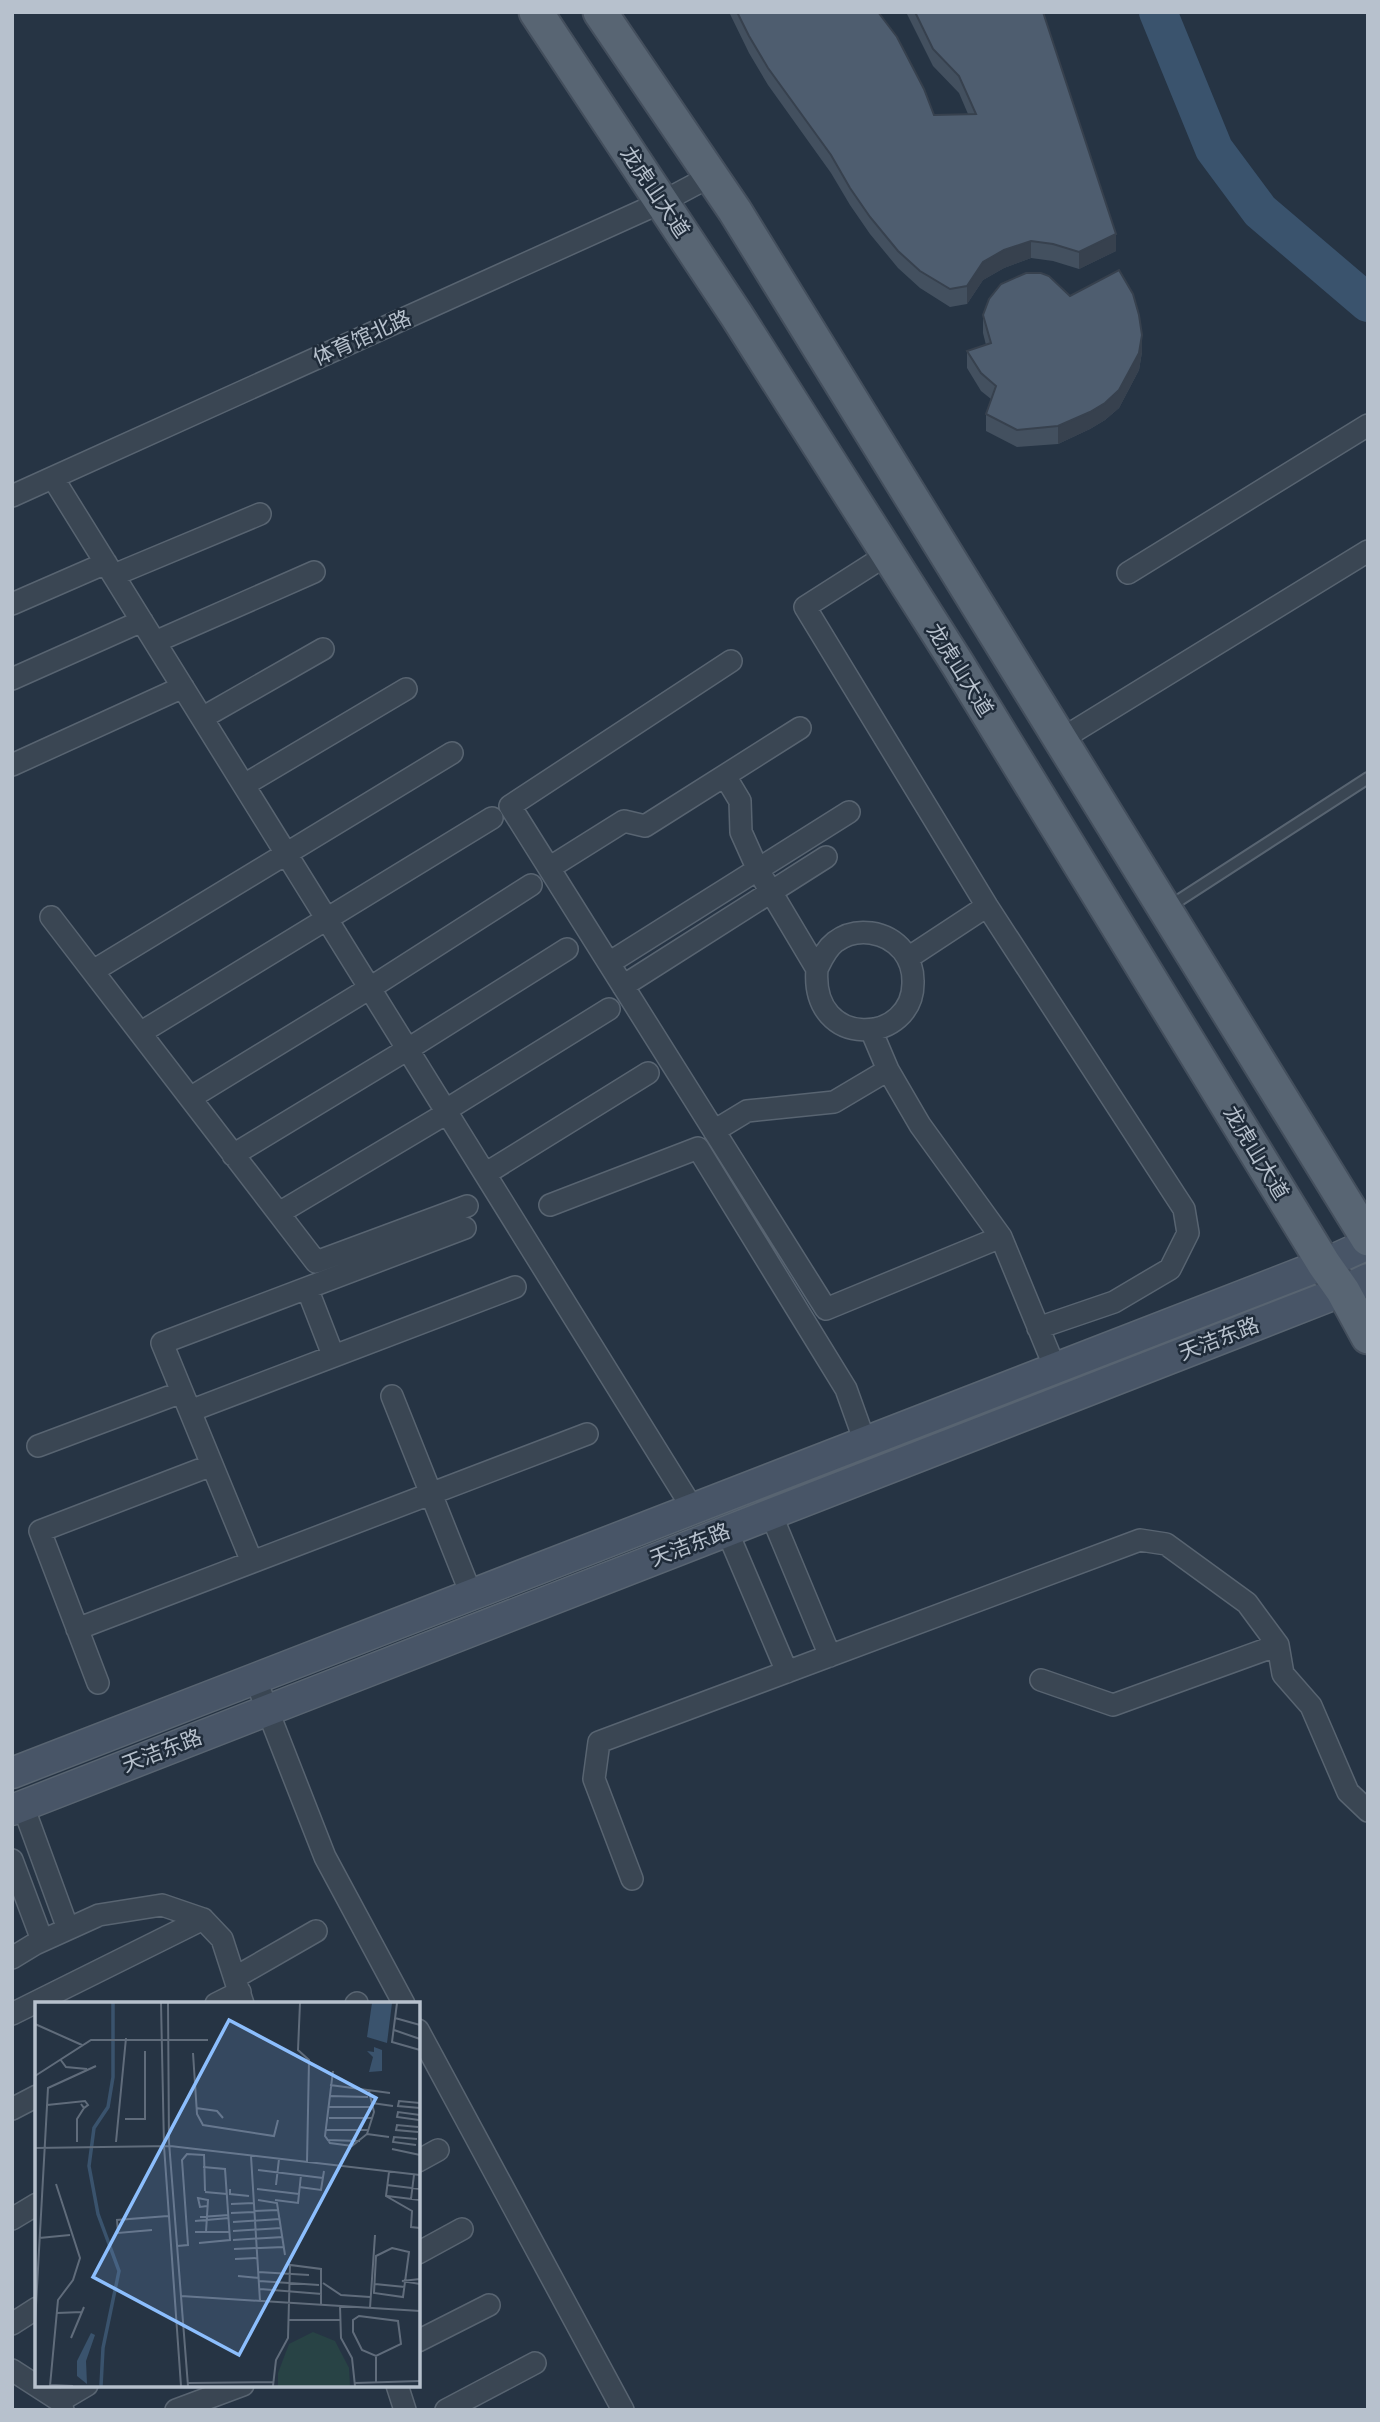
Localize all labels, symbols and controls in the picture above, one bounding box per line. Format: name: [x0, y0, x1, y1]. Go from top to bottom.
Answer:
street label: 龙虎山大道: [617, 142, 694, 242]
street label: 体育馆北路: [309, 306, 414, 369]
street label: 龙虎山大道: [923, 619, 998, 720]
street label: 龙虎山大道: [1220, 1102, 1293, 1204]
street label: 天洁东路: [1175, 1313, 1262, 1364]
street label: 天洁东路: [646, 1519, 733, 1570]
street label: 天洁东路: [118, 1725, 205, 1776]
inset map: [35, 2002, 420, 2387]

